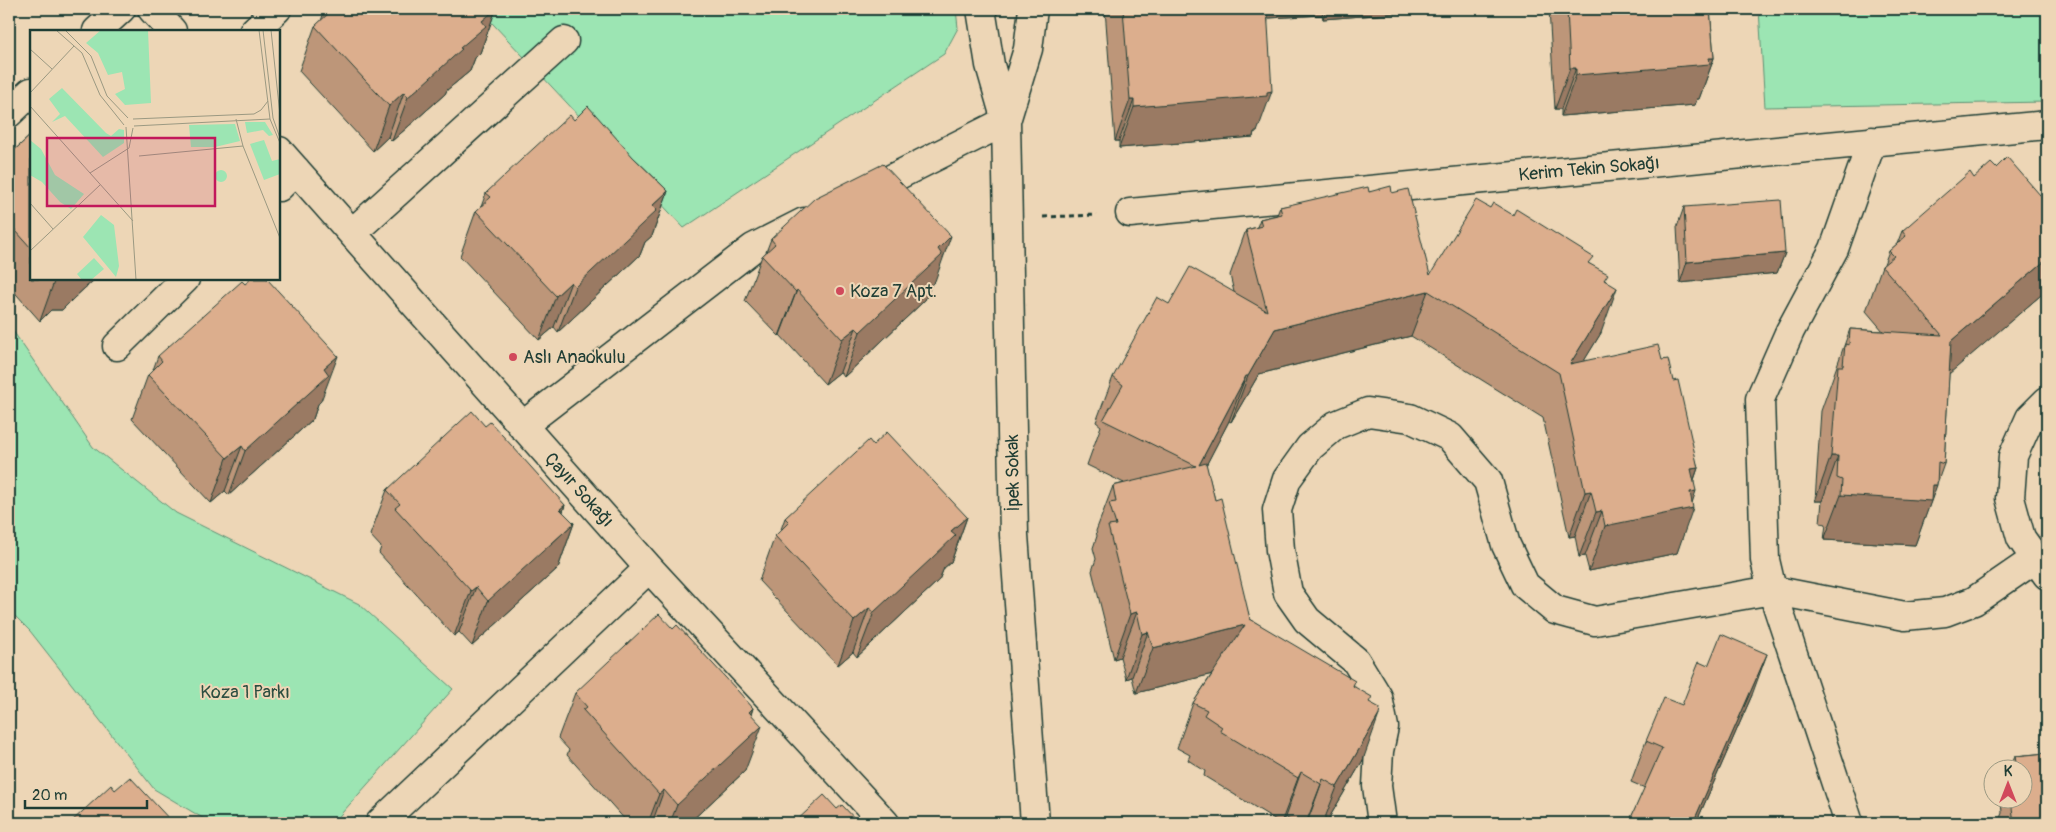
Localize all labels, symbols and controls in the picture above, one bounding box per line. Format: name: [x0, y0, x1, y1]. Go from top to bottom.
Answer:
inset map: [30, 30, 280, 280]
street label: Kerim Tekin Sokağı: [1518, 151, 1660, 187]
place label: Koza 7 Apt.: [850, 280, 937, 303]
marker: Koza 7 Apt.: [834, 285, 846, 297]
place label: Aslı Anaokulu: [523, 346, 626, 369]
marker: Aslı Anaokulu: [507, 351, 519, 363]
street label: İpek Sokak: [1001, 434, 1025, 512]
street label: Çayır Sokağı: [539, 448, 619, 532]
park label: Koza 1 Parkı: [200, 681, 290, 704]
north arrow: [1984, 760, 2034, 810]
text: K: [2004, 763, 2013, 780]
scale bar: [25, 777, 148, 809]
text: 20 m: [32, 786, 67, 805]

